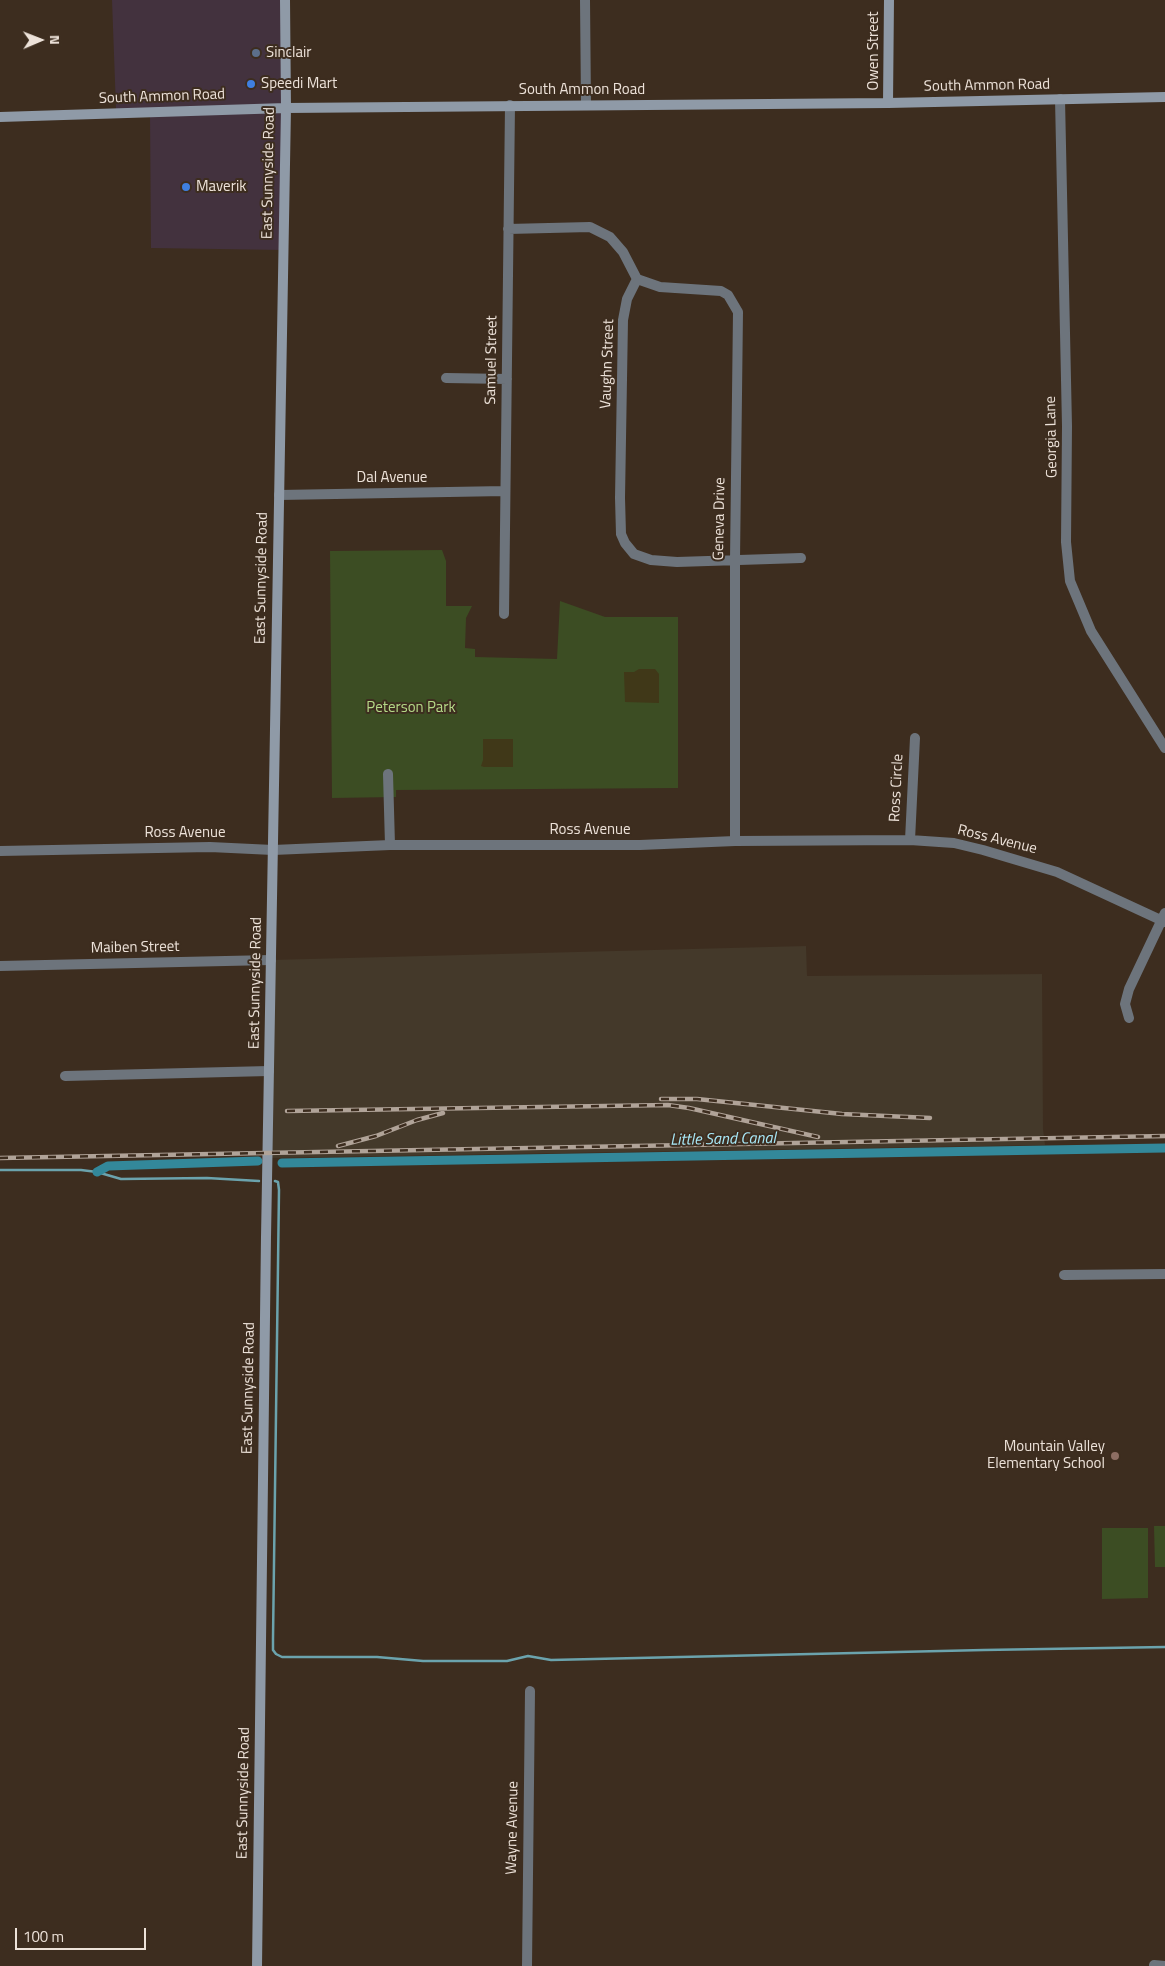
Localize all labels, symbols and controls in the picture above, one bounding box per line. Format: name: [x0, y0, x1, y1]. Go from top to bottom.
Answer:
street label: Owen Street: [865, 12, 883, 90]
north arrow: [15, 15, 65, 65]
text: N: [45, 35, 66, 45]
place label: Sinclair: [266, 44, 311, 62]
marker: Sinclair: [250, 47, 262, 59]
place label: Speedi Mart: [261, 75, 337, 93]
street label: South Ammon Road: [924, 76, 1050, 96]
marker: Speedi Mart: [245, 78, 257, 90]
street label: South Ammon Road: [519, 81, 645, 99]
street label: South Ammon Road: [99, 86, 225, 108]
street label: East Sunnyside Road: [259, 107, 279, 239]
place label: Maverik: [196, 178, 246, 196]
marker: Maverik: [180, 181, 192, 193]
street label: Samuel Street: [482, 315, 502, 405]
street label: Vaughn Street: [597, 319, 619, 409]
street label: Georgia Lane: [1042, 396, 1062, 478]
street label: Dal Avenue: [357, 469, 427, 487]
street label: Geneva Drive: [710, 477, 730, 561]
street label: East Sunnyside Road: [252, 512, 272, 644]
park label: Peterson Park: [366, 699, 456, 717]
street label: Ross Circle: [886, 753, 908, 823]
street label: Ross Avenue: [549, 821, 631, 839]
street label: Ross Avenue: [955, 821, 1039, 859]
street label: Ross Avenue: [144, 824, 226, 842]
street label: East Sunnyside Road: [246, 917, 266, 1049]
street label: Maiben Street: [90, 938, 180, 958]
water label: Little Sand Canal: [670, 1129, 776, 1151]
street label: East Sunnyside Road: [239, 1322, 259, 1454]
place label: Mountain Valley Elementary School: [987, 1438, 1105, 1473]
marker: Mountain Valley Elementary School: [1109, 1450, 1121, 1462]
street label: East Sunnyside Road: [234, 1727, 254, 1859]
street label: Wayne Avenue: [503, 1781, 523, 1875]
scale bar: [18, 1918, 149, 1950]
text: 100 m: [23, 1925, 64, 1948]

